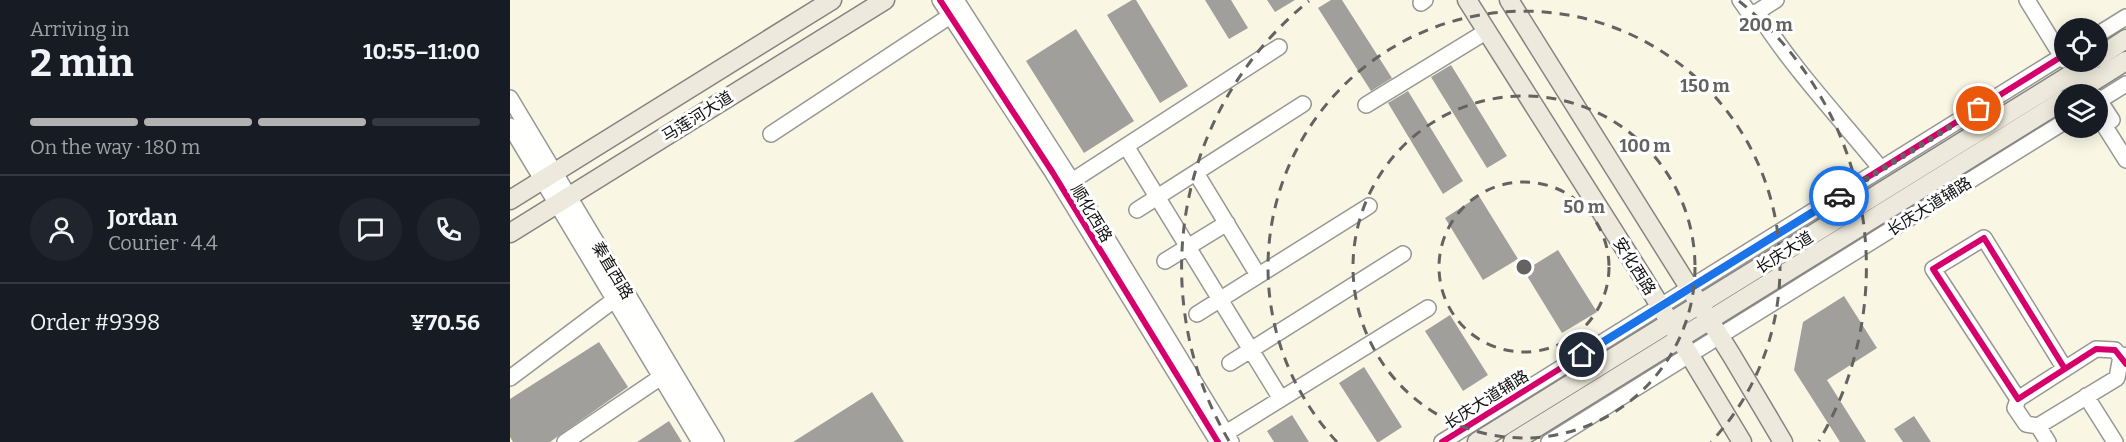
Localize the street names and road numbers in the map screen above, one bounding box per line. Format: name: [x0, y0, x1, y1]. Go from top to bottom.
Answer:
street label: 马莲河大道: [658, 87, 736, 146]
street label: 长庆大道辅路: [1884, 173, 1975, 240]
street label: 顺化西路: [1067, 181, 1116, 246]
street label: 长庆大道: [1752, 227, 1816, 277]
street label: 安化西路: [1610, 234, 1660, 298]
street label: 秦直西路: [588, 238, 637, 303]
street label: 长庆大道辅路: [1441, 366, 1532, 433]

